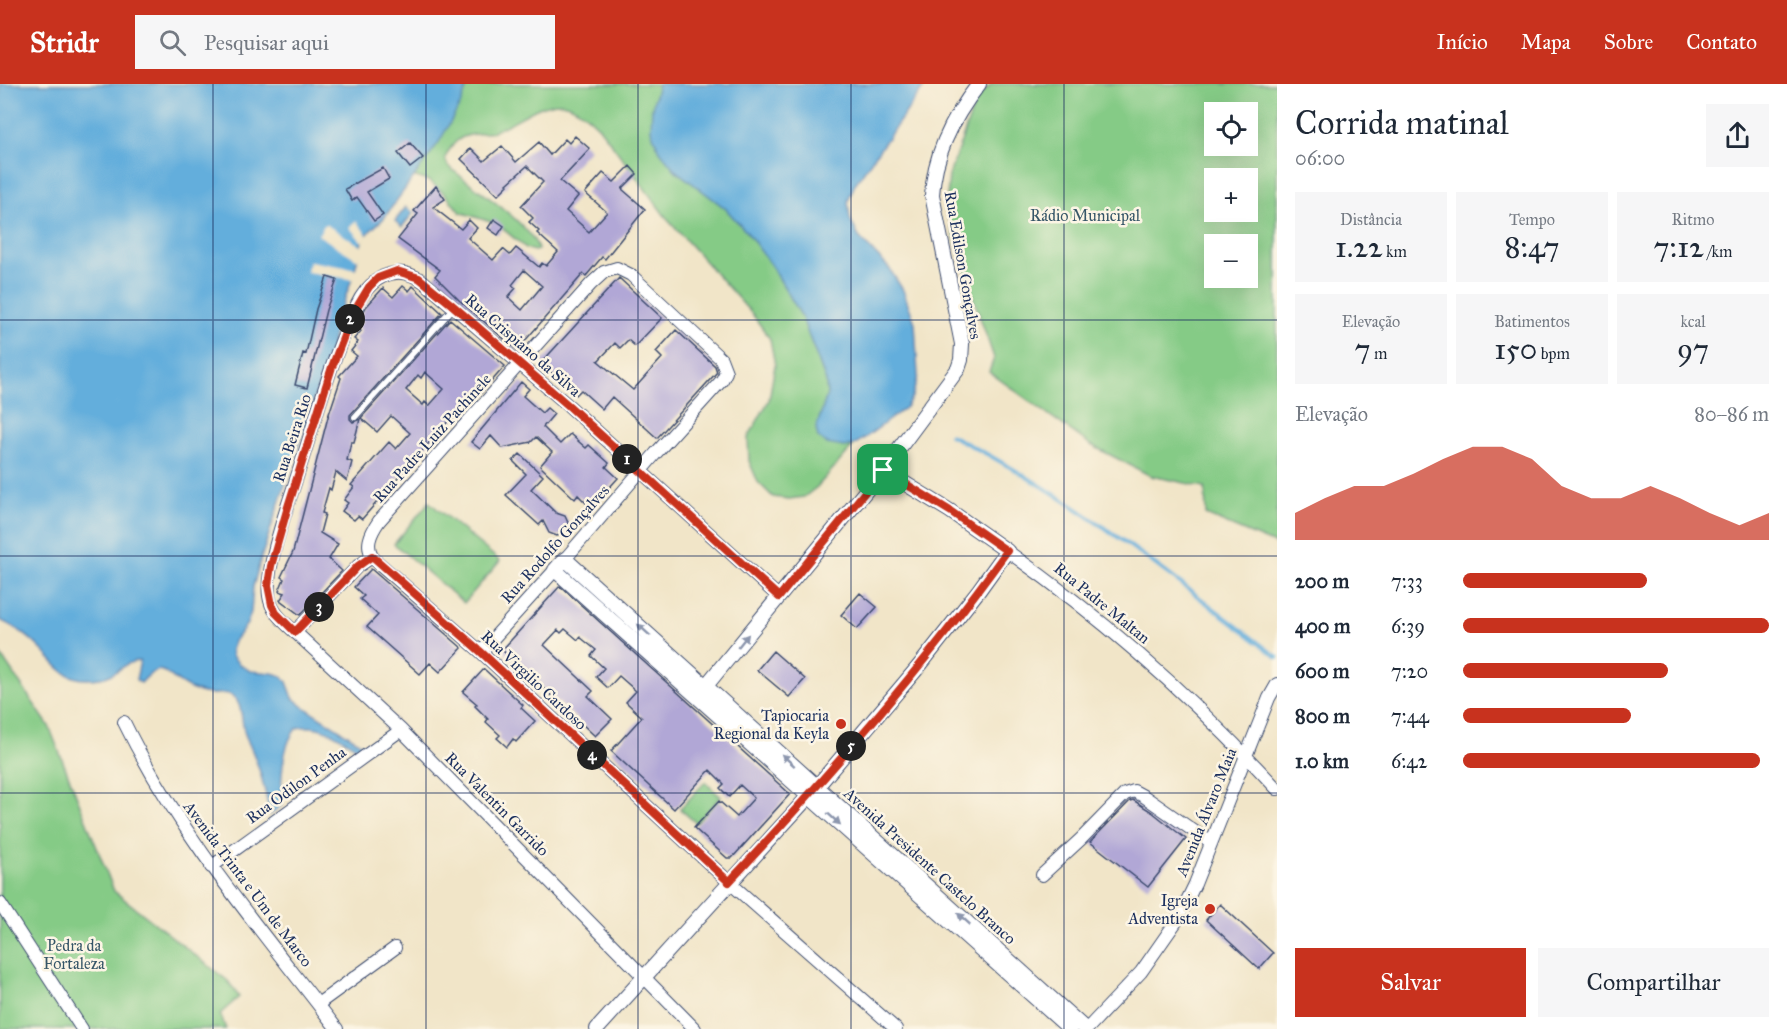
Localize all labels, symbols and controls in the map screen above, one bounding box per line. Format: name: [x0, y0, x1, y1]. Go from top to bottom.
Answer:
search box: [135, 15, 555, 69]
text: Stridr: [30, 25, 99, 60]
icon: search: [156, 26, 189, 59]
text: Pesquisar aqui: [204, 29, 329, 56]
text: Início: [1437, 29, 1488, 55]
text: Mapa: [1521, 29, 1571, 55]
text: Sobre: [1604, 29, 1653, 55]
text: Contato: [1686, 29, 1757, 55]
map controls: [1204, 102, 1258, 288]
button: locate: [1204, 102, 1258, 156]
text: Corrida matinal: [1295, 103, 1509, 143]
button: share: [1706, 104, 1769, 167]
text: 06:00: [1295, 146, 1345, 170]
button: +: [1204, 168, 1258, 222]
street label: Rua Edilson Gonçalves: [941, 189, 985, 341]
park label: Rádio Municipal: [1030, 206, 1141, 225]
text: Distância: [1340, 210, 1402, 229]
text: Tempo: [1509, 210, 1555, 229]
text: Ritmo: [1672, 210, 1714, 229]
text: 1.22: [1335, 229, 1383, 265]
text: 8:47: [1505, 229, 1559, 265]
text: 7:12: [1654, 229, 1704, 265]
button: −: [1204, 234, 1258, 288]
text: km: [1383, 242, 1407, 261]
text: /km: [1704, 242, 1732, 261]
street label: Rua Crispiano da Silva: [461, 290, 585, 400]
pin: 2: [335, 304, 365, 334]
text: 2: [346, 309, 354, 328]
text: Elevação: [1342, 312, 1400, 331]
text: Batimentos: [1494, 312, 1570, 331]
text: kcal: [1680, 312, 1706, 331]
text: 7: [1355, 331, 1371, 367]
text: 150: [1494, 331, 1537, 367]
text: 97: [1677, 331, 1709, 367]
text: m: [1371, 344, 1387, 363]
text: bpm: [1537, 344, 1570, 363]
street label: Rua Padre Luiz Pachinele: [369, 369, 495, 506]
street label: Rua Beira Rio: [269, 392, 315, 484]
text: Elevação: [1295, 402, 1368, 426]
text: 80–86 m: [1694, 402, 1769, 426]
pin: 1: [612, 444, 642, 474]
pin: [857, 444, 908, 495]
text: 1: [624, 449, 630, 468]
icon: arrive: [866, 453, 899, 486]
street label: Rua Rodolfo Gonçalves: [497, 481, 613, 607]
street label: Rua Padre Maltan: [1050, 558, 1154, 648]
text: 200 m: [1295, 569, 1349, 593]
text: 7:33: [1391, 569, 1423, 593]
pin: 3: [304, 592, 334, 622]
text: 3: [316, 597, 322, 616]
text: 400 m: [1295, 614, 1351, 638]
text: 6:39: [1391, 614, 1425, 638]
one-way arrow: [637, 623, 651, 637]
street label: Rua Virgilio Cardoso: [477, 626, 591, 735]
one-way arrow: [736, 634, 748, 649]
text: 600 m: [1295, 659, 1350, 683]
text: 7:20: [1391, 659, 1428, 683]
text: 800 m: [1295, 704, 1350, 728]
text: 7:44: [1391, 704, 1429, 728]
place label: Tapiocaria Regional da Keyla: [714, 706, 829, 744]
marker: Tapiocaria Regional da Keyla: [834, 717, 848, 731]
pin: 5: [836, 731, 866, 761]
text: 5: [847, 736, 855, 755]
pin: 4: [577, 740, 607, 770]
street label: Rua Odilon Penha: [242, 742, 350, 828]
street label: Avenida Álvaro Maia: [1170, 744, 1241, 880]
text: 4: [588, 745, 596, 764]
street label: Rua Valentin Garrido: [441, 748, 553, 860]
text: 1.0 km: [1295, 749, 1349, 773]
text: 6:42: [1391, 749, 1427, 773]
one-way arrow: [781, 754, 796, 767]
street label: Avenida Presidente Castelo Branco: [839, 783, 1020, 948]
street label: Avenida Trinta e Um de Marco: [179, 797, 317, 971]
one-way arrow: [826, 812, 841, 825]
place label: Igreja Adventista: [1127, 891, 1198, 928]
marker: Igreja Adventista: [1203, 902, 1217, 916]
one-way arrow: [957, 913, 972, 926]
park label: Pedra da Fortaleza: [43, 936, 105, 973]
button: Salvar: [1295, 948, 1526, 1017]
button: Compartilhar: [1538, 948, 1769, 1017]

